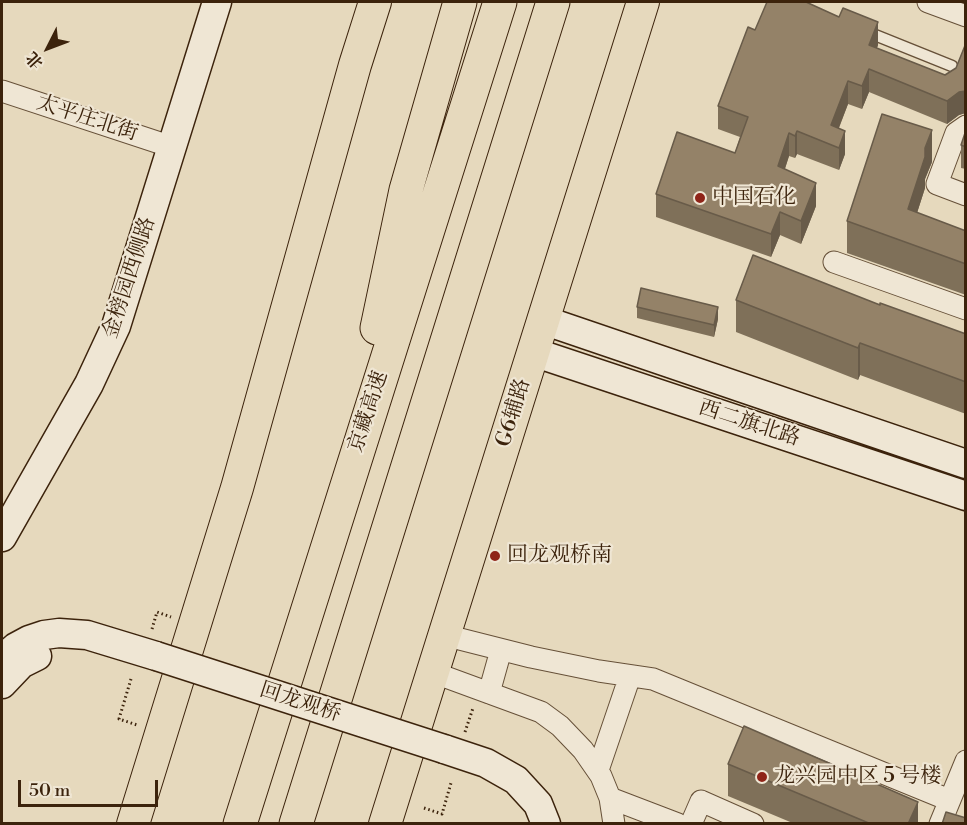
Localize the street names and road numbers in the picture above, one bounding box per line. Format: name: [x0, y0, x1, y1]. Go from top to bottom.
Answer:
street label: 太平庄北街: [33, 91, 141, 147]
street label: 金榜园西侧路: [99, 214, 161, 342]
street label: 京藏高速: [344, 368, 394, 456]
street label: G6辅路: [492, 376, 536, 450]
street label: 西二旗北路: [695, 396, 803, 452]
street label: 回龙观桥: [256, 678, 344, 728]

